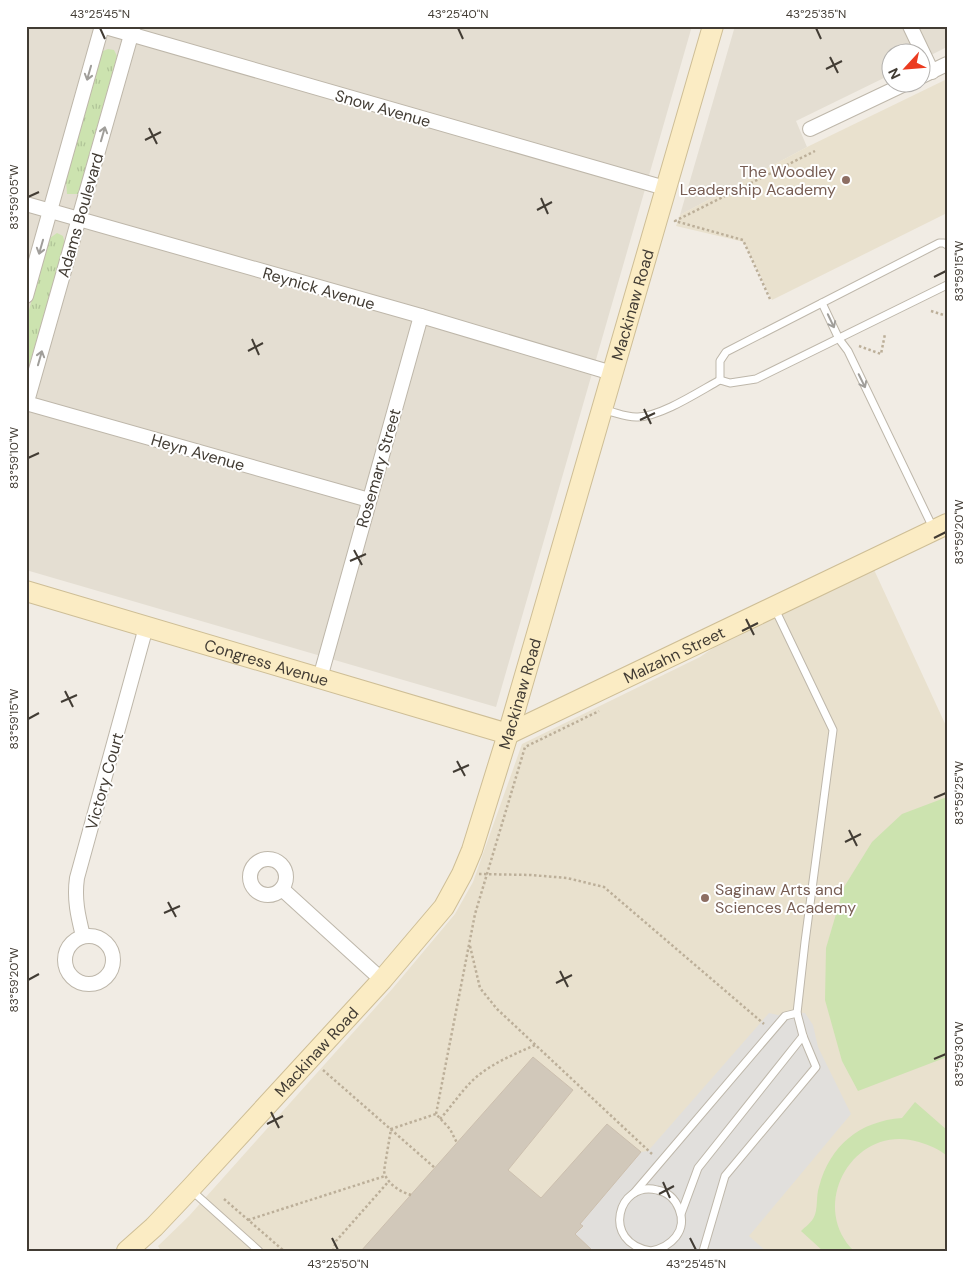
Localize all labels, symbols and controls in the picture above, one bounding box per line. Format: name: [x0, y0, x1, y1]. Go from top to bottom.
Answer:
text: 43°25'45"N: [70, 6, 130, 22]
text: 43°25'40"N: [427, 6, 489, 22]
text: 43°25'35"N: [786, 6, 846, 22]
north arrow: [880, 42, 930, 92]
one-way arrow: [84, 65, 94, 81]
text: N: [884, 65, 905, 82]
street label: Snow Avenue: [333, 85, 433, 132]
one-way arrow: [98, 126, 108, 142]
street label: Adams Boulevard: [53, 150, 108, 280]
place label: The Woodley Leadership Academy: [680, 161, 836, 200]
text: 83°59'05"W: [6, 164, 22, 230]
marker: The Woodley Leadership Academy: [840, 174, 852, 186]
one-way arrow: [35, 238, 45, 254]
text: 83°59'15"W: [951, 240, 967, 301]
street label: Mackinaw Road: [607, 247, 659, 363]
street label: Reynick Avenue: [260, 262, 377, 315]
one-way arrow: [826, 313, 836, 328]
one-way arrow: [35, 350, 45, 366]
one-way arrow: [858, 374, 868, 389]
street label: Rosemary Street: [351, 406, 406, 530]
text: 83°59'10"W: [6, 427, 22, 489]
street label: Heyn Avenue: [149, 429, 247, 476]
text: 83°59'20"W: [951, 499, 967, 565]
street label: Malzahn Street: [620, 622, 728, 688]
street label: Congress Avenue: [202, 635, 331, 691]
street label: Mackinaw Road: [494, 636, 546, 752]
text: 83°59'15"W: [6, 688, 22, 749]
street label: Victory Court: [81, 730, 128, 832]
text: 83°59'25"W: [951, 761, 967, 825]
place label: Saginaw Arts and Sciences Academy: [715, 879, 856, 918]
marker: Saginaw Arts and Sciences Academy: [699, 892, 711, 904]
text: 83°59'20"W: [6, 947, 22, 1013]
street label: Mackinaw Road: [270, 1003, 363, 1101]
text: 83°59'30"W: [951, 1021, 967, 1087]
text: 43°25'50"N: [307, 1256, 369, 1272]
text: 43°25'45"N: [666, 1256, 726, 1272]

